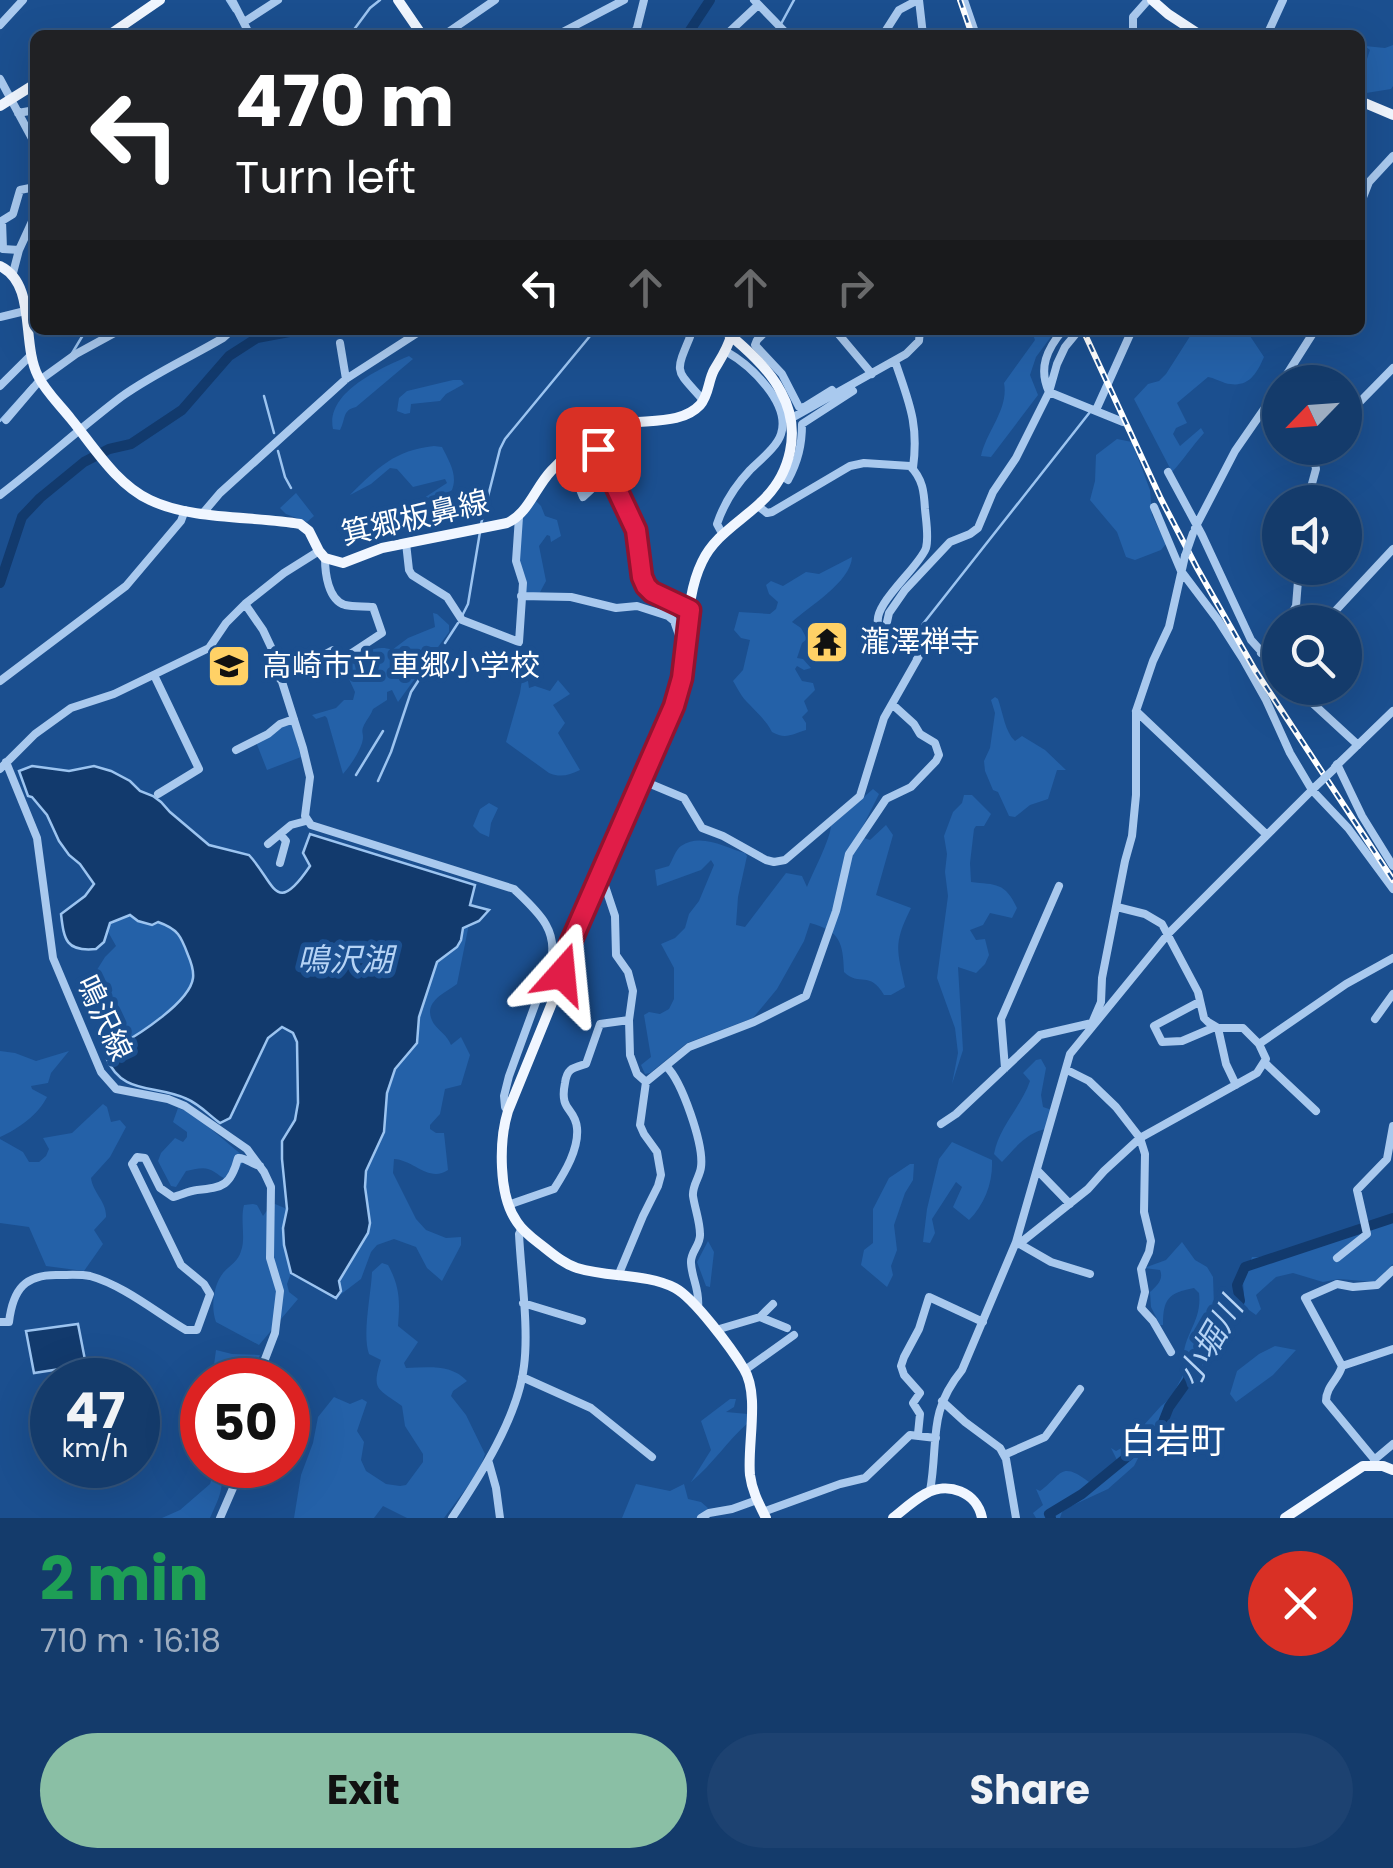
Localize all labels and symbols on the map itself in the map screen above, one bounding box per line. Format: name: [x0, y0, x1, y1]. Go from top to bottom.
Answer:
north arrow: [1262, 365, 1362, 465]
pin: [556, 407, 641, 492]
street label: 箕郷板鼻線: [337, 480, 493, 555]
temple icon: 瀧澤禅寺: [804, 619, 850, 665]
place label: 瀧澤禅寺: [860, 620, 980, 663]
school or university icon: 高崎市立 車郷小学校: [206, 643, 252, 689]
place label: 高崎市立 車郷小学校: [262, 644, 540, 687]
position arrow: [510, 922, 614, 1026]
water label: 鳴沢湖: [297, 937, 398, 982]
street label: 鳴沢線: [66, 968, 143, 1068]
water label: 小堀川: [1166, 1286, 1255, 1395]
speed limit sign: 50: [180, 1358, 310, 1488]
district label: 白岩町: [1120, 1416, 1226, 1465]

